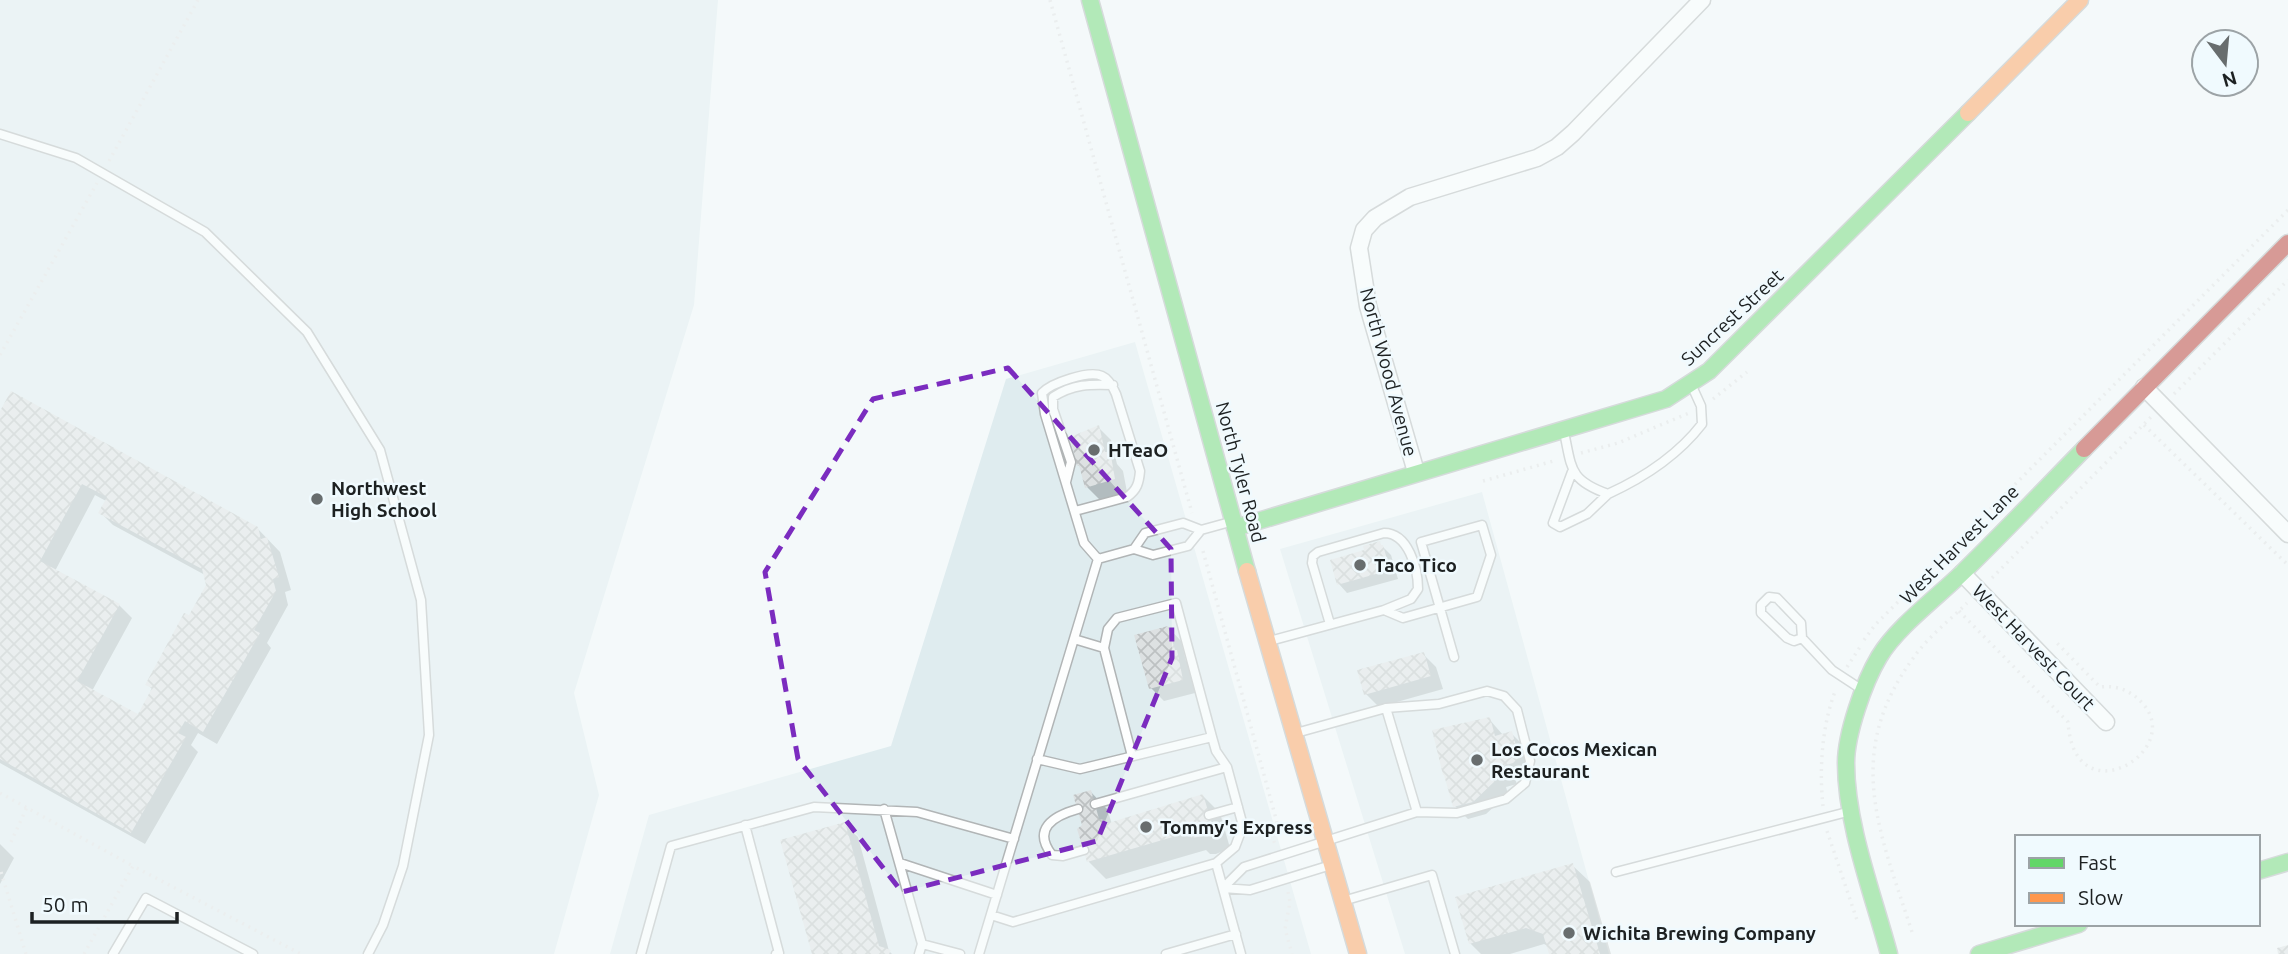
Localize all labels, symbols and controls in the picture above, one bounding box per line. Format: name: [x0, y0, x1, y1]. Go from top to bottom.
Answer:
north arrow: [2190, 28, 2260, 98]
text: N: [2220, 67, 2240, 92]
street label: Suncrest Street: [1676, 264, 1788, 370]
street label: North Wood Avenue: [1356, 285, 1422, 459]
street label: North Tyler Road: [1212, 399, 1270, 545]
place label: HTeaO: [1108, 439, 1168, 461]
marker: HTeaO: [1086, 442, 1102, 458]
place label: Northwest High School: [331, 477, 437, 521]
street label: West Harvest Lane: [1895, 480, 2023, 608]
marker: Northwest High School: [309, 491, 325, 507]
place label: Taco Tico: [1374, 554, 1457, 576]
marker: Taco Tico: [1352, 557, 1368, 573]
street label: West Harvest Court: [1968, 579, 2100, 715]
place label: Los Cocos Mexican Restaurant: [1491, 738, 1657, 782]
marker: Los Cocos Mexican Restaurant: [1469, 752, 1485, 768]
place label: Tommy's Express: [1160, 816, 1312, 838]
marker: Tommy's Express: [1138, 819, 1154, 835]
legend: [2015, 835, 2260, 926]
text: Fast: [2078, 850, 2116, 874]
scale bar: [32, 880, 177, 924]
text: Slow: [2078, 885, 2123, 909]
text: 50 m: [42, 892, 89, 916]
place label: Wichita Brewing Company: [1583, 922, 1816, 944]
marker: Wichita Brewing Company: [1561, 925, 1577, 941]

